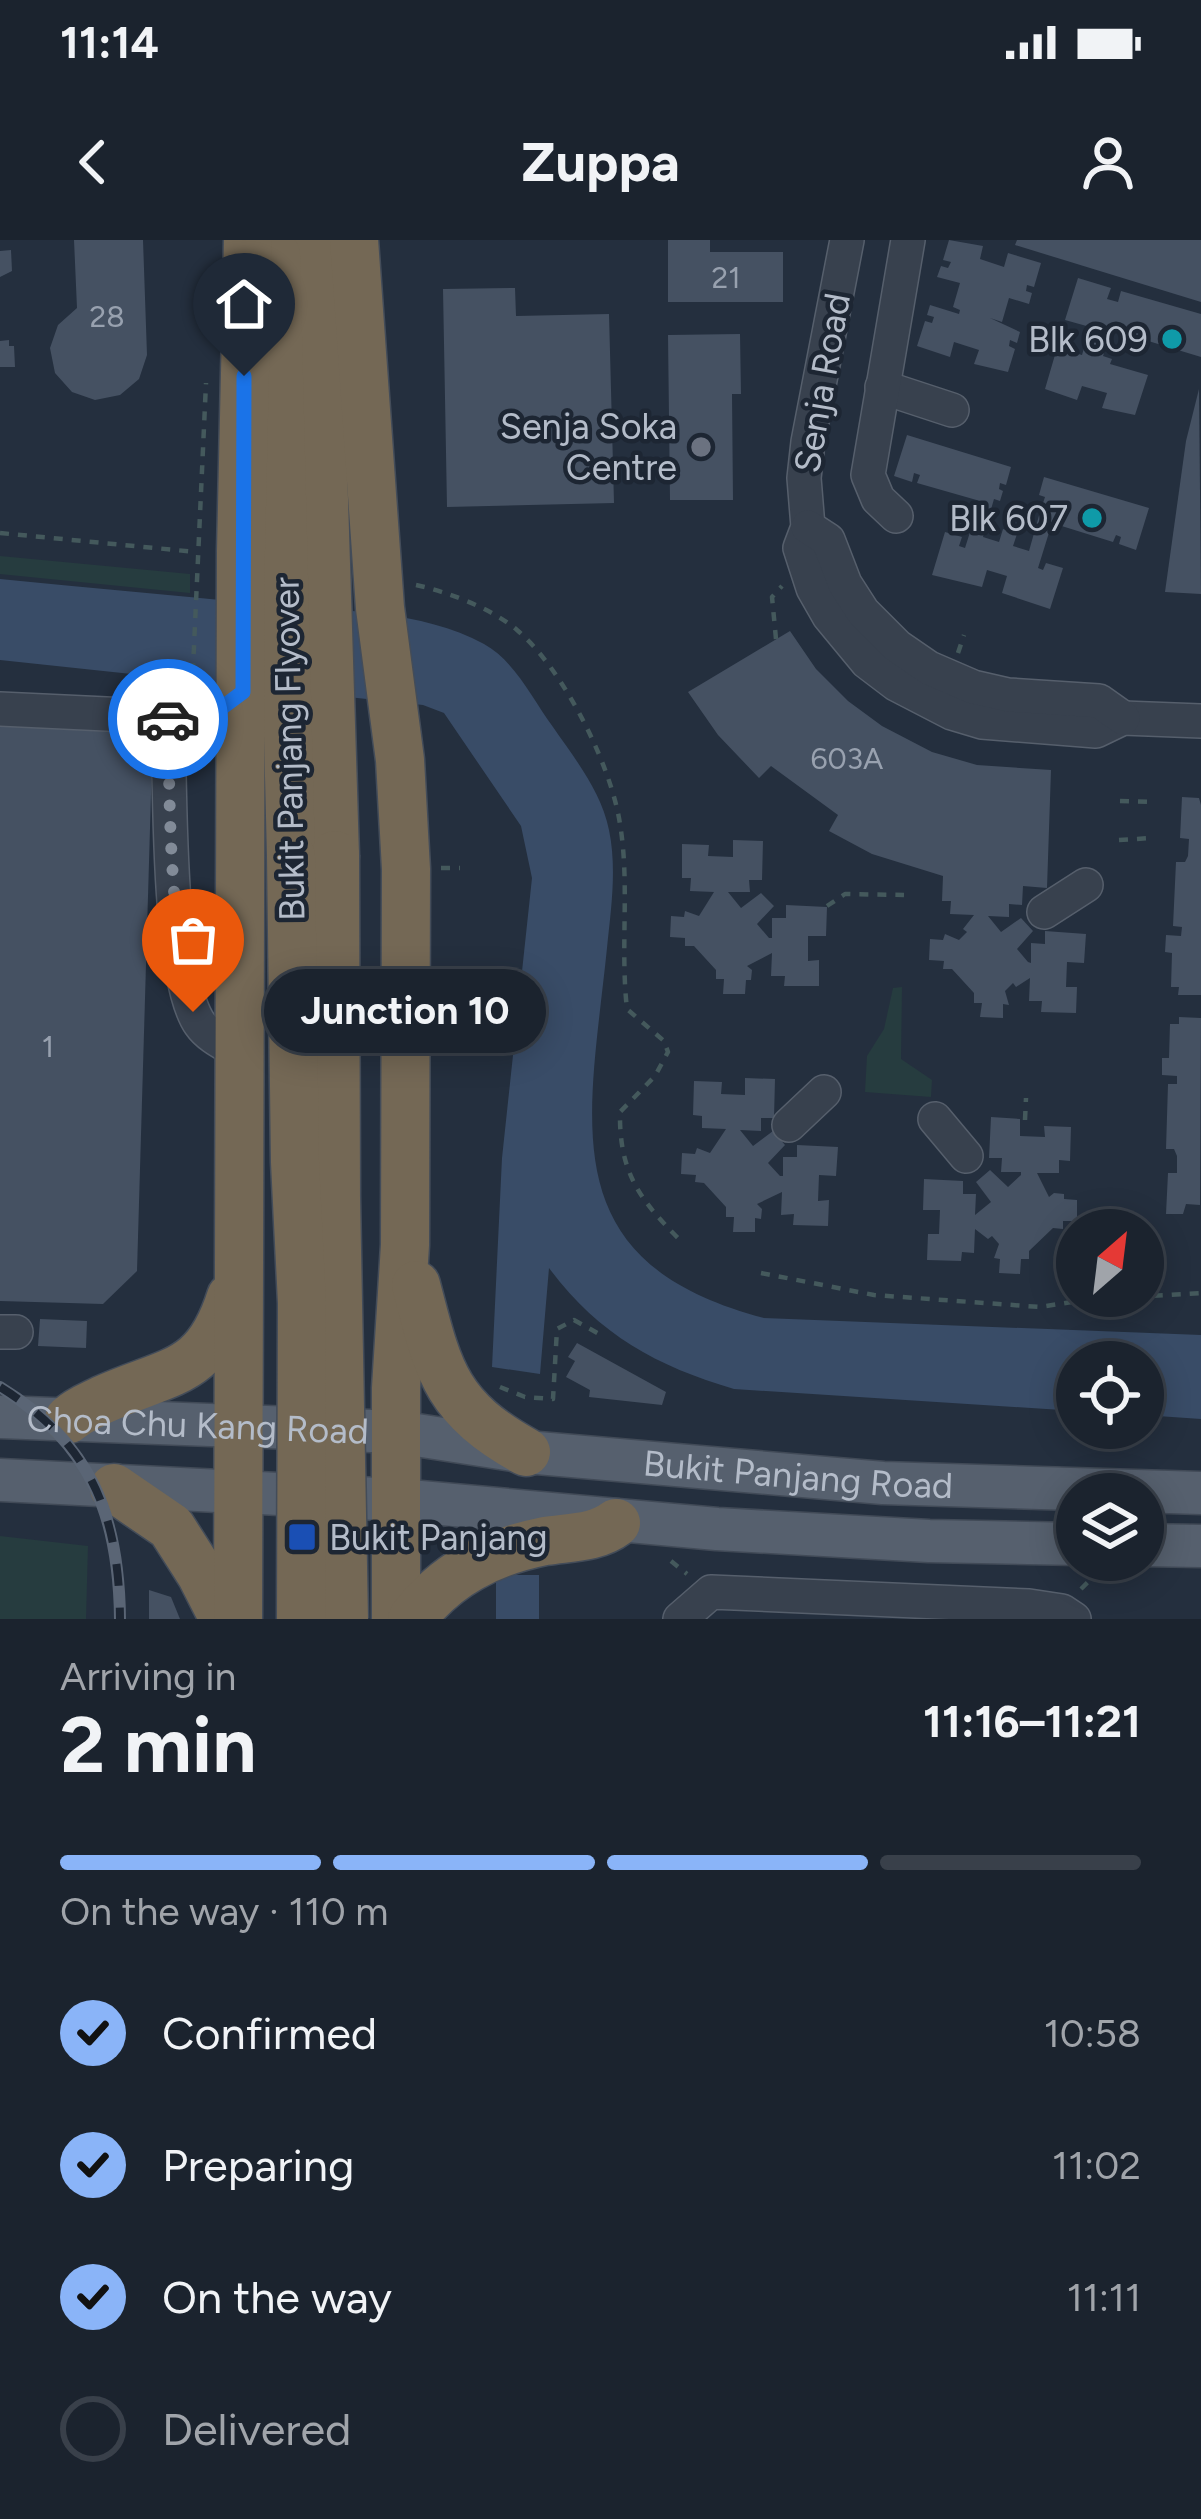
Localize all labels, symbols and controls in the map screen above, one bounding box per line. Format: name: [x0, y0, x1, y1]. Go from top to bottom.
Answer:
text: 11:14: [60, 15, 159, 69]
icon: back: [60, 129, 126, 195]
icon: person: [1075, 129, 1141, 195]
text: Zuppa: [521, 130, 680, 195]
pin: [193, 253, 295, 376]
house number: 21: [711, 259, 741, 296]
icon: home: [211, 271, 277, 337]
street label: Senja Road: [785, 290, 859, 476]
house number: 28: [89, 298, 125, 335]
place label: Blk 609: [1028, 318, 1148, 361]
marker: Blk 609: [1159, 326, 1185, 352]
place label: Senja Soka Centre: [500, 405, 677, 489]
marker: Senja Soka Centre: [688, 434, 714, 460]
place label: Blk 607: [949, 497, 1068, 540]
marker: Blk 607: [1079, 505, 1105, 531]
street label: Bukit Panjang Flyover: [265, 577, 313, 921]
courier: [108, 659, 228, 779]
icon: car: [135, 686, 201, 752]
house number: 603A: [811, 740, 884, 777]
pin: [142, 889, 244, 1012]
icon: bag: [160, 907, 226, 973]
callout: Junction 10: [265, 970, 547, 1054]
text: Junction 10: [301, 987, 509, 1034]
house number: 1: [42, 1028, 54, 1065]
north arrow: [1056, 1209, 1164, 1317]
map controls: [1056, 1209, 1164, 1581]
button: locate: [1056, 1341, 1164, 1449]
street label: Choa Chu Kang Road: [26, 1397, 370, 1452]
street label: Bukit Panjang Road: [642, 1441, 954, 1507]
button: layers: [1056, 1473, 1164, 1581]
place label: Bukit Panjang: [329, 1516, 548, 1559]
marker: Bukit Panjang: [286, 1521, 318, 1553]
text: Arriving in: [60, 1653, 236, 1700]
text: 11:16–11:21: [923, 1694, 1141, 1748]
text: 2 min: [60, 1698, 256, 1792]
text: On the way · 110 m: [60, 1888, 389, 1935]
icon: check: [60, 2000, 126, 2066]
text: Confirmed: [162, 2006, 377, 2060]
text: 10:58: [1044, 2010, 1141, 2057]
icon: check: [60, 2132, 126, 2198]
text: Preparing: [162, 2138, 354, 2192]
text: 11:02: [1052, 2142, 1141, 2189]
icon: check: [60, 2264, 126, 2330]
text: On the way: [162, 2270, 392, 2324]
text: 11:11: [1067, 2274, 1141, 2321]
text: Delivered: [162, 2402, 351, 2456]

